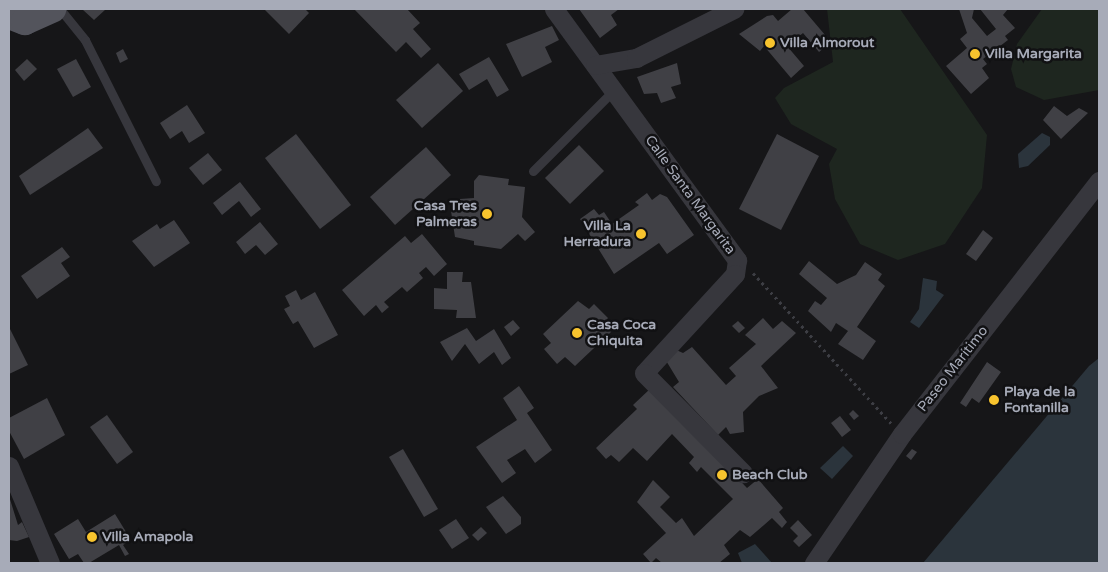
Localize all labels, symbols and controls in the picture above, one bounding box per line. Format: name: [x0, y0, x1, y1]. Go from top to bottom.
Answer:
place label: Villa Almorout: [780, 35, 874, 51]
marker: Villa Almorout: [764, 37, 776, 49]
place label: Villa Margarita: [985, 46, 1082, 62]
marker: Villa Margarita: [969, 48, 981, 60]
street label: Calle Santa Margarita: [641, 132, 739, 258]
place label: Casa Tres Palmeras: [414, 198, 477, 230]
marker: Casa Tres Palmeras: [481, 208, 493, 220]
place label: Villa La Herradura: [564, 218, 631, 250]
marker: Villa La Herradura: [635, 228, 647, 240]
place label: Casa Coca Chiquita: [587, 317, 656, 350]
street label: Paseo Marítimo: [914, 323, 992, 415]
marker: Casa Coca Chiquita: [571, 327, 583, 339]
place label: Playa de la Fontanilla: [1004, 384, 1075, 417]
marker: Playa de la Fontanilla: [988, 394, 1000, 406]
place label: Beach Club: [732, 467, 808, 483]
marker: Beach Club: [716, 469, 728, 481]
place label: Villa Amapola: [102, 529, 193, 545]
marker: Villa Amapola: [86, 531, 98, 543]

